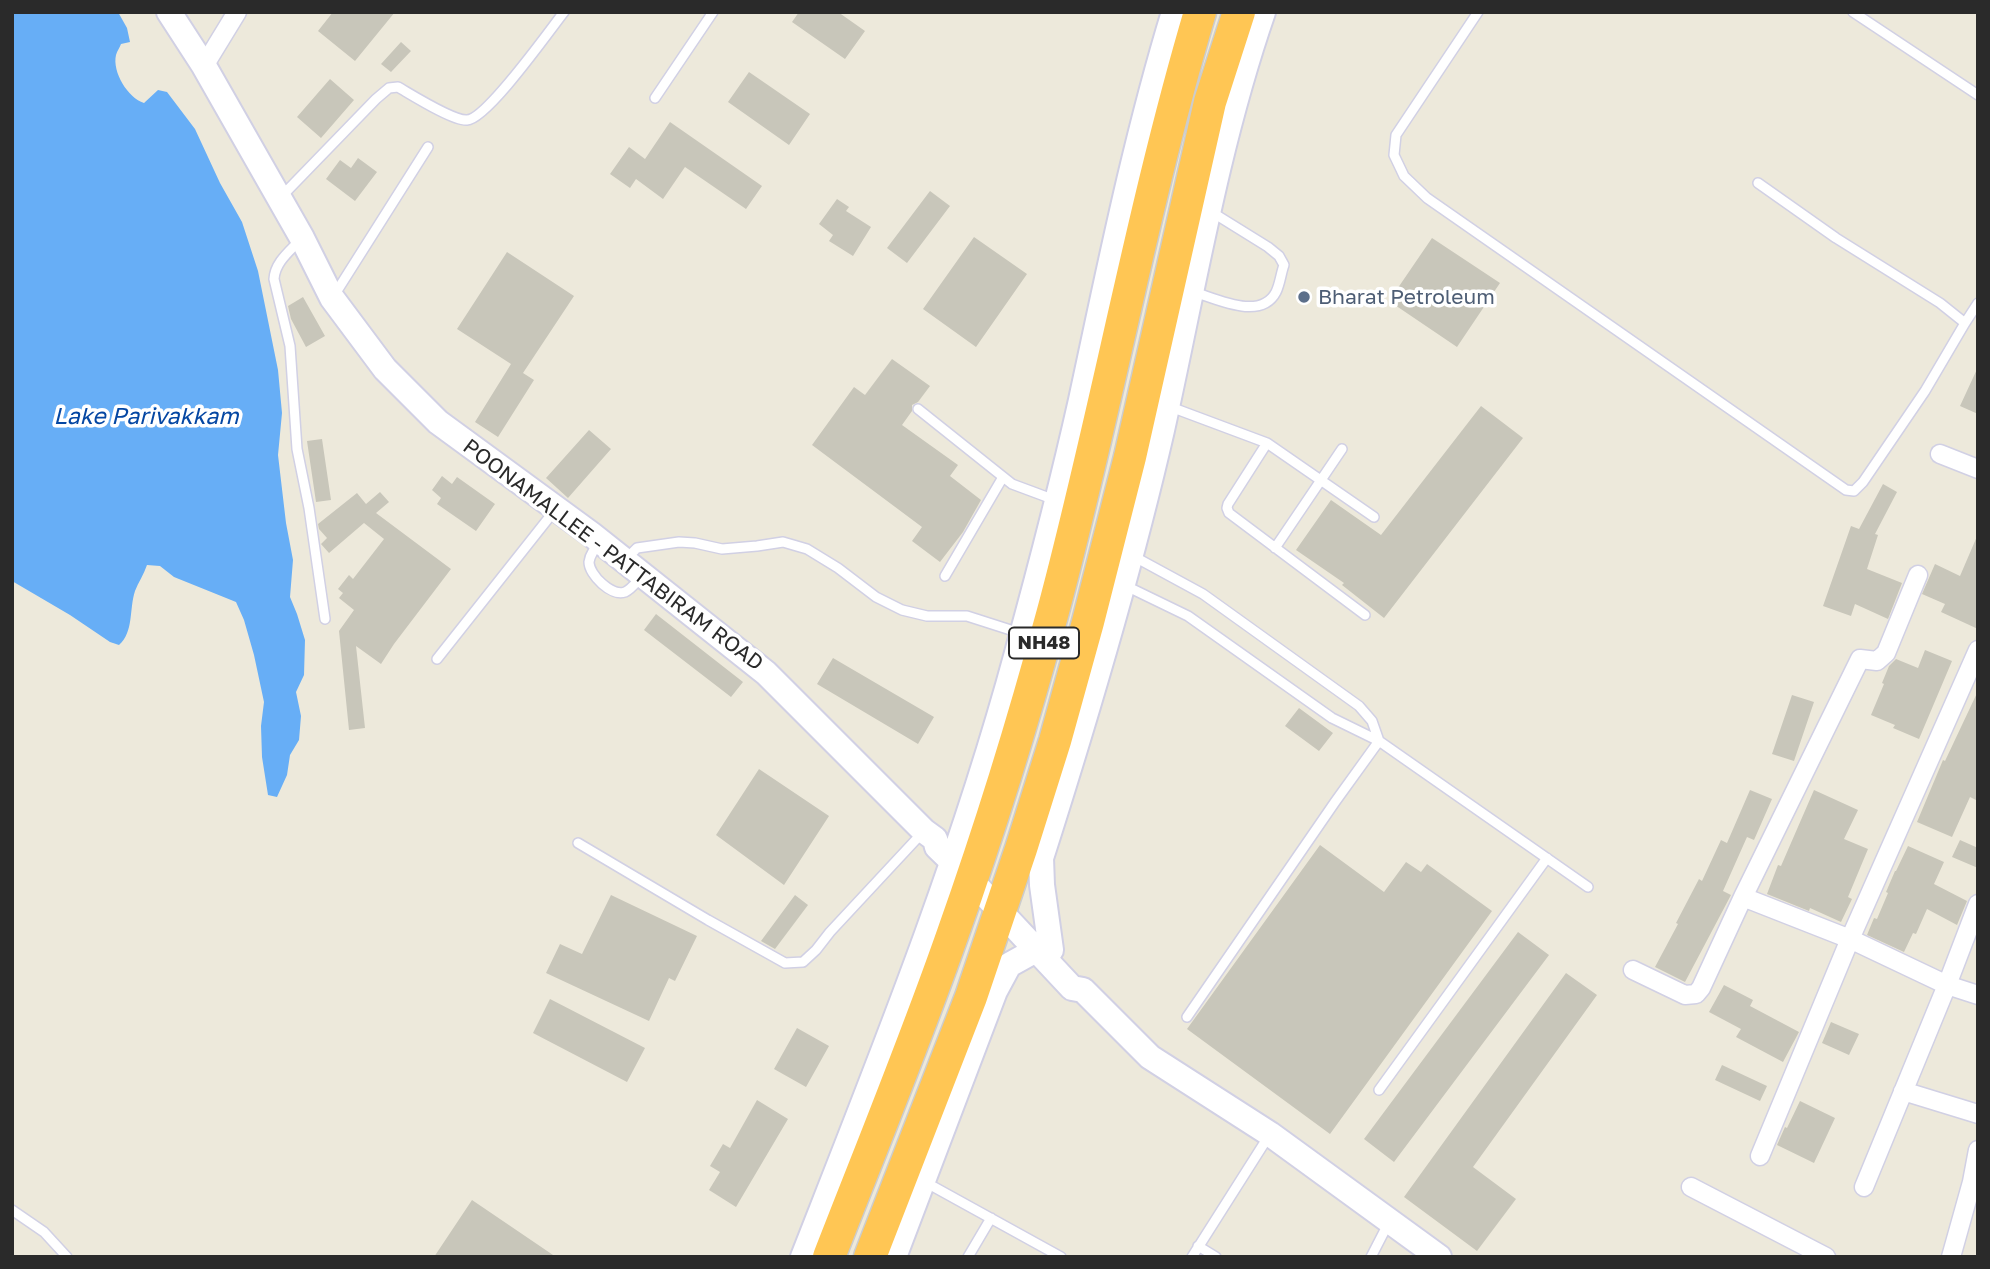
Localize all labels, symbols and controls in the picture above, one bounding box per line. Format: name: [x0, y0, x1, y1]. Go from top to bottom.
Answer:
place label: Bharat Petroleum: [1318, 284, 1495, 310]
marker: Bharat Petroleum: [1296, 289, 1312, 305]
water label: Lake Parivakkam: [53, 403, 239, 431]
street label: POONAMALLEE - PATTABIRAM ROAD: [458, 434, 768, 676]
road number: NH48: [1009, 628, 1079, 658]

